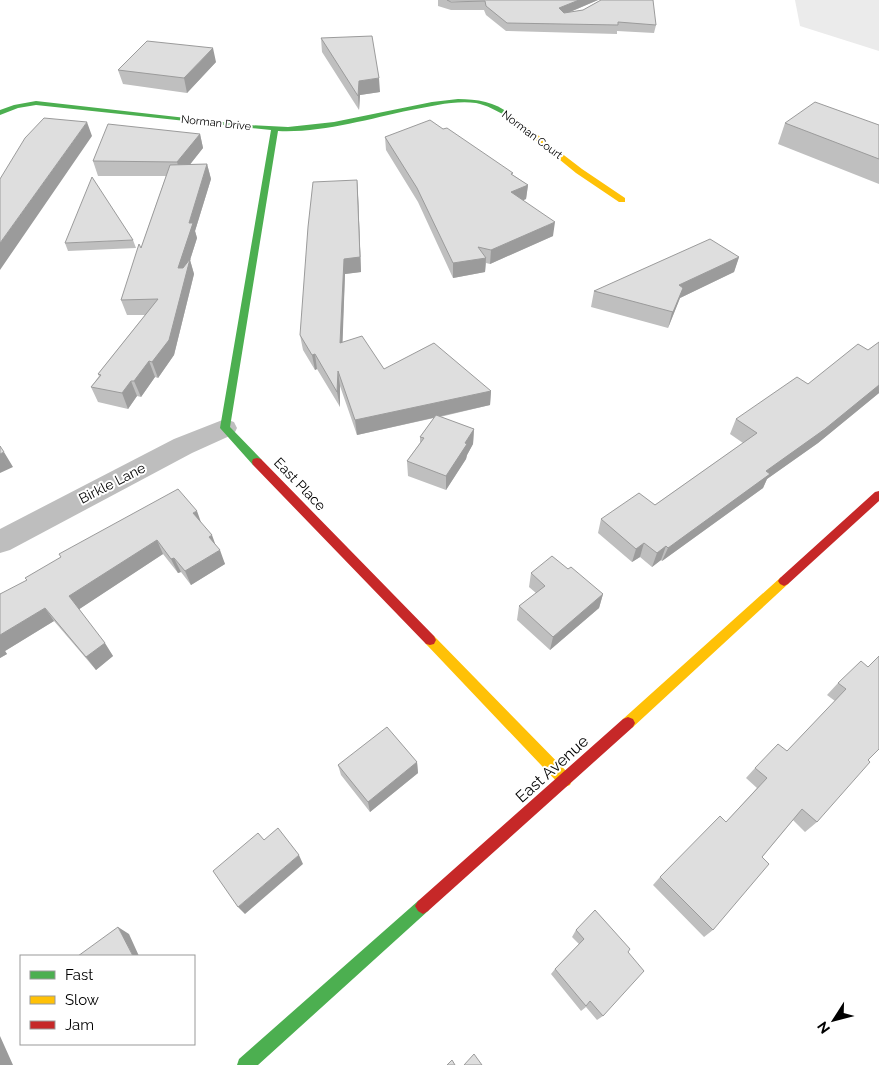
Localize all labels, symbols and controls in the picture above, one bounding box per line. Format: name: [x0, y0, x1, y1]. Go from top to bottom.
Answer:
street label: Norman Court: [499, 108, 565, 162]
street label: Norman Drive: [180, 113, 252, 133]
street label: East Place: [271, 454, 329, 514]
street label: Birkle Lane: [76, 459, 148, 507]
street label: East Avenue: [512, 731, 592, 807]
legend: [20, 955, 195, 1045]
text: Fast: [65, 966, 93, 984]
text: Slow: [65, 991, 99, 1009]
north arrow: [809, 995, 859, 1045]
text: Jam: [65, 1016, 94, 1034]
text: N: [814, 1019, 833, 1037]

